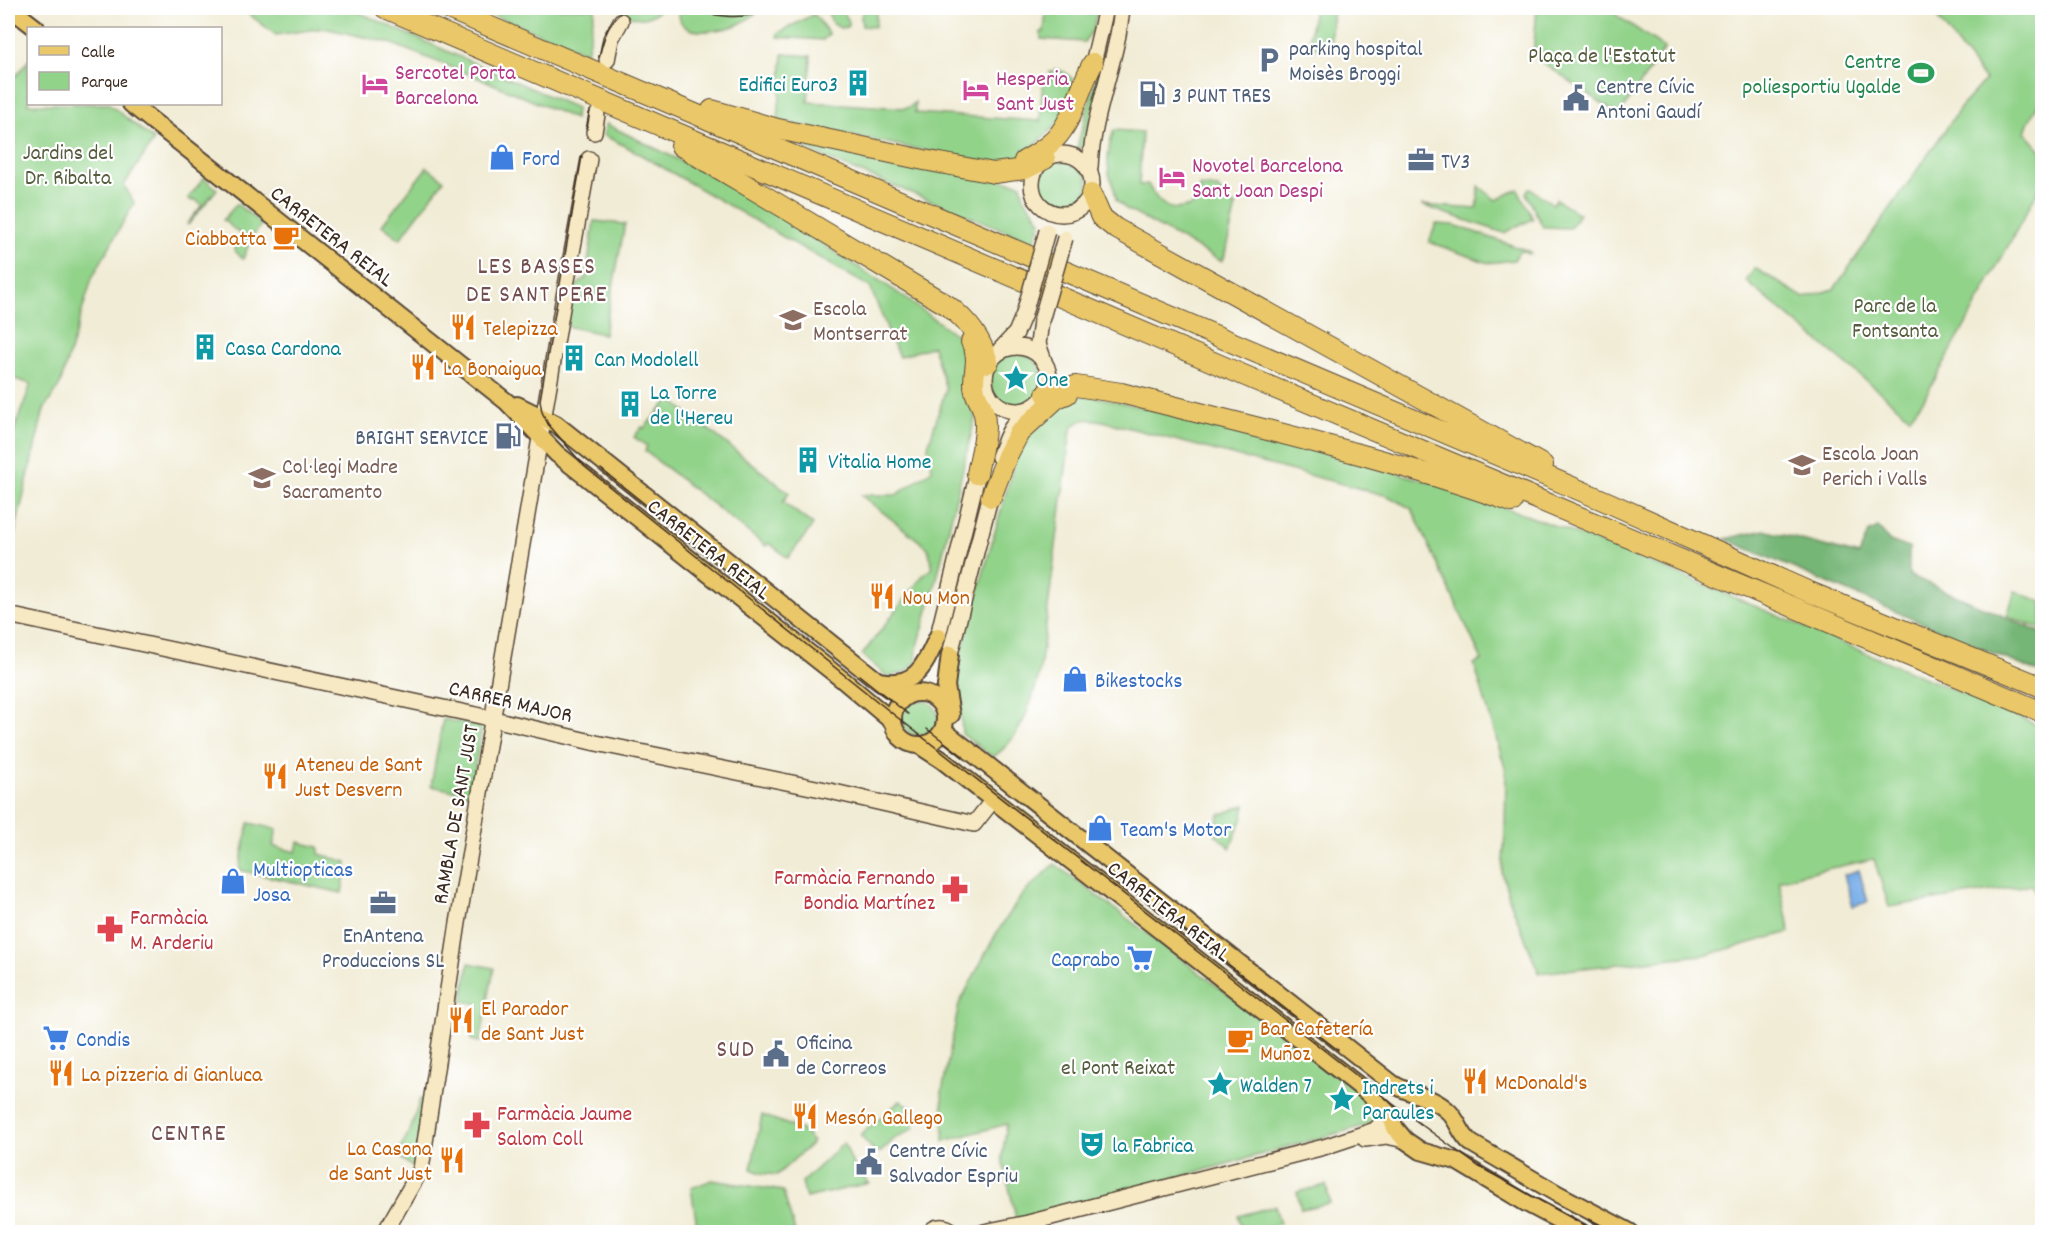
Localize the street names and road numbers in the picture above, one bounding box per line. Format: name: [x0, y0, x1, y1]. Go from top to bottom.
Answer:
street label: CARRETERA REIAL: [262, 180, 399, 296]
street label: CARRETERA REIAL: [639, 493, 776, 609]
street label: CARRER MAJOR: [445, 674, 575, 733]
street label: RAMBLA DE SANT JUST: [426, 722, 489, 907]
street label: CARRETERA REIAL: [1099, 855, 1236, 971]

